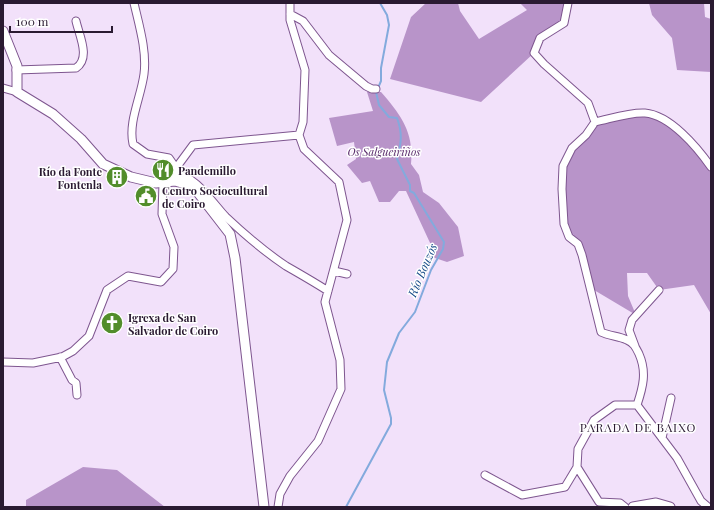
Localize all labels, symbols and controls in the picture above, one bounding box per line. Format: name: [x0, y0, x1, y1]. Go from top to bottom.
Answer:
scale bar: [10, 8, 112, 34]
text: 100 m: [16, 13, 49, 29]
park label: Os Salgueiriños: [347, 144, 421, 159]
restaurant icon: Pandemillo: [150, 157, 176, 183]
place label: Pandemillo: [178, 163, 236, 178]
place label: Río da Fonte Fontenla: [39, 164, 102, 192]
building icon: Río da Fonte Fontenla: [104, 164, 130, 190]
public building icon: Centro Sociocultural de Coiro: [133, 183, 159, 209]
place label: Centro Sociocultural de Coiro: [162, 183, 268, 211]
water label: Río Bouzós: [403, 240, 441, 300]
church icon: Igrexa de San Salvador de Coiro: [99, 310, 125, 336]
place label: Igrexa de San Salvador de Coiro: [128, 310, 218, 338]
district label: PARADA DE BAIXO: [580, 419, 696, 435]

